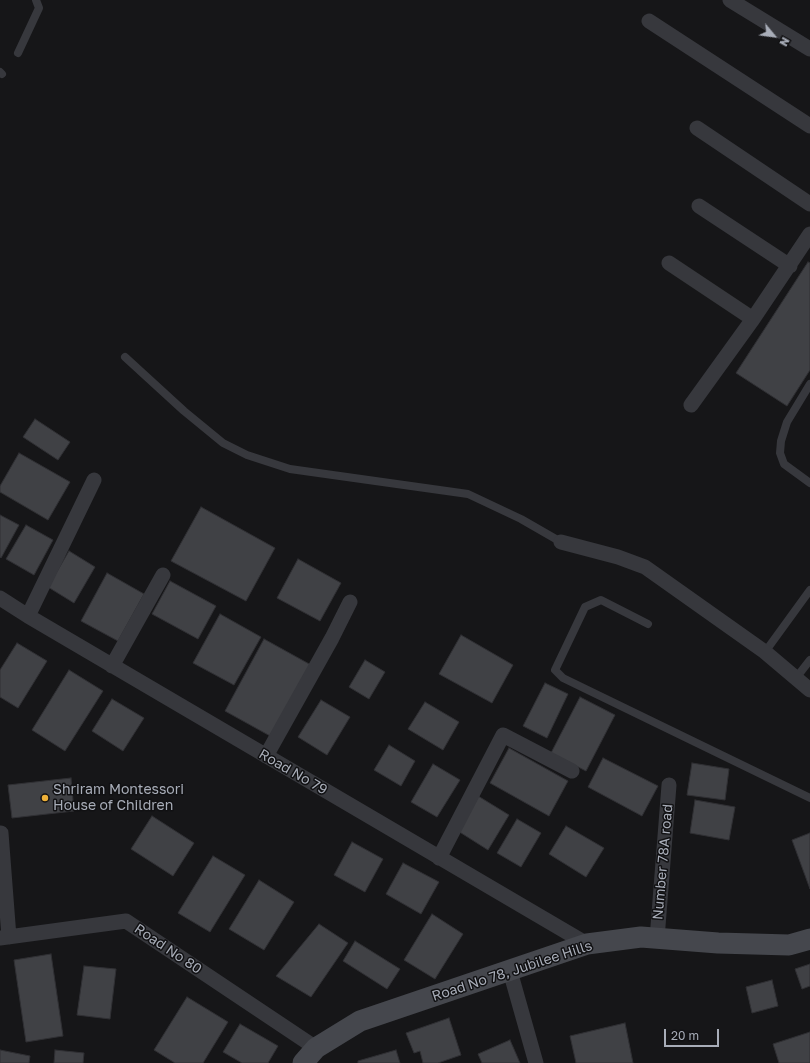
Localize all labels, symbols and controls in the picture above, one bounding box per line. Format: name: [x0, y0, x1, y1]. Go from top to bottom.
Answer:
north arrow: [754, 16, 794, 56]
text: N: [777, 35, 793, 49]
street label: Road No 79: [256, 746, 330, 798]
place label: Shriram Montessori House of Children: [53, 782, 184, 814]
marker: Shriram Montessori House of Children: [40, 793, 50, 803]
street label: Number 78A road: [650, 803, 676, 921]
street label: Road No 80: [131, 920, 205, 978]
street label: Road No 78, Jubilee Hills: [430, 937, 594, 1005]
scale bar: [666, 1021, 721, 1047]
text: 20 m: [671, 1028, 699, 1043]

